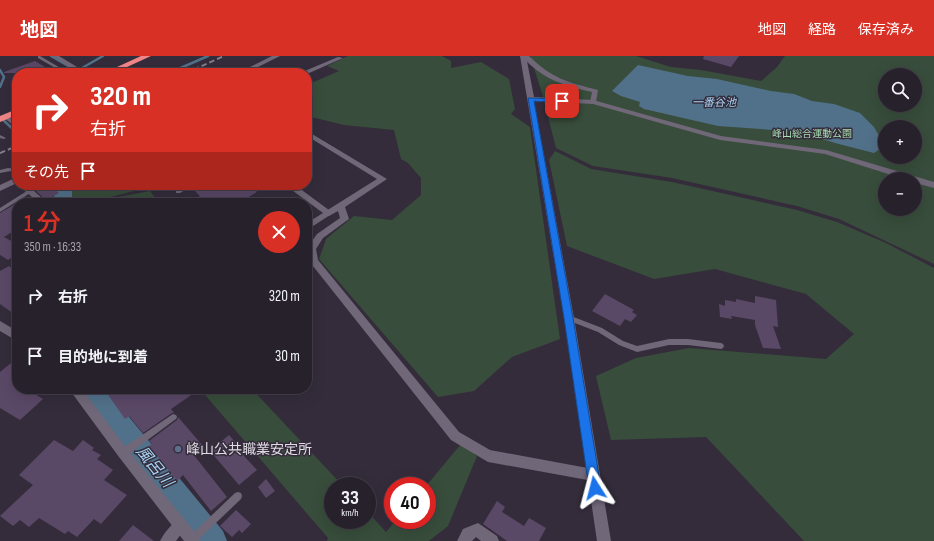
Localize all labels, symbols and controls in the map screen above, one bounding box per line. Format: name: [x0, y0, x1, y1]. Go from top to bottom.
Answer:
text: 地図: [20, 19, 58, 42]
text: 地図: [758, 21, 786, 38]
text: 経路: [808, 21, 836, 38]
text: 保存済み: [858, 21, 914, 38]
map controls: [878, 68, 922, 216]
button: search: [878, 68, 922, 112]
text: 320 m: [90, 80, 151, 113]
icon: right: [24, 84, 76, 136]
pin: [545, 84, 579, 118]
icon: arrive: [551, 90, 573, 112]
water label: 一番谷池: [692, 96, 737, 109]
text: 右折: [90, 119, 126, 140]
button: +: [878, 120, 922, 164]
park label: 峰山総合運動公園: [772, 128, 852, 140]
icon: arrive: [77, 160, 99, 182]
text: その先: [24, 163, 69, 182]
button: −: [878, 172, 922, 216]
text: 1 分: [24, 209, 61, 238]
button: close: [258, 211, 300, 253]
text: 350 m · 16:33: [24, 239, 81, 255]
icon: right: [24, 285, 46, 307]
text: 320 m: [269, 287, 300, 306]
text: 右折: [58, 288, 88, 307]
icon: arrive: [24, 345, 46, 367]
text: 30 m: [275, 347, 300, 366]
text: 目的地に到着: [58, 348, 148, 367]
place label: 峰山公共職業安定所: [186, 441, 312, 458]
water label: 風呂川: [132, 442, 178, 493]
marker: 峰山公共職業安定所: [173, 444, 183, 454]
position arrow: [574, 467, 616, 509]
speed limit sign: 40: [384, 477, 436, 529]
text: 33: [341, 486, 359, 510]
text: km/h: [341, 507, 359, 519]

